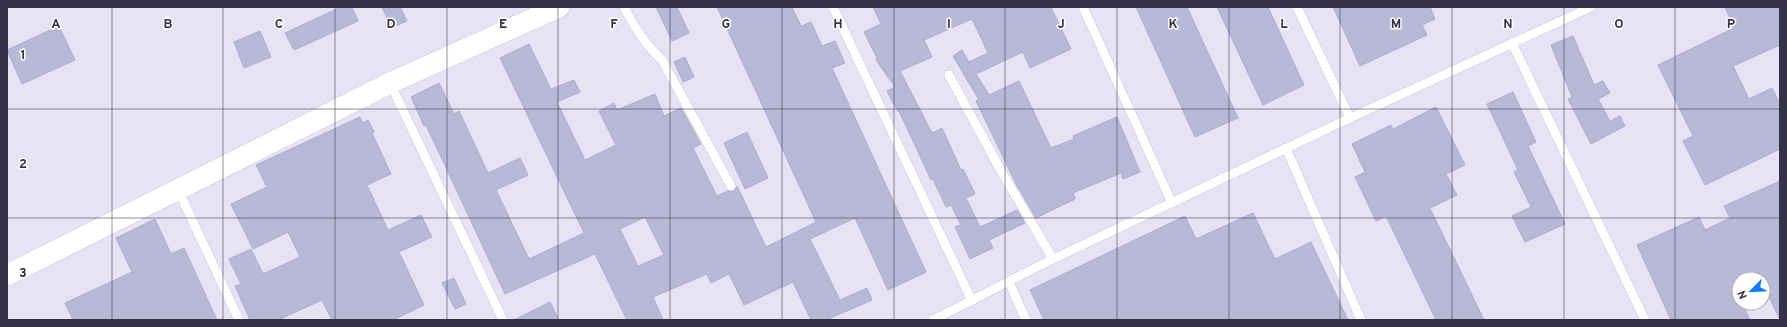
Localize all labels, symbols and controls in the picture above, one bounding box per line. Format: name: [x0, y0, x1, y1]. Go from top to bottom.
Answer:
text: A: [51, 17, 61, 33]
text: B: [164, 17, 173, 33]
text: C: [275, 17, 283, 33]
text: D: [386, 17, 396, 33]
text: E: [499, 17, 507, 33]
text: F: [610, 17, 618, 33]
text: G: [722, 17, 731, 33]
text: H: [833, 17, 843, 33]
text: I: [947, 17, 951, 33]
text: J: [1057, 17, 1065, 33]
text: K: [1168, 17, 1178, 33]
text: L: [1280, 17, 1288, 33]
text: M: [1391, 17, 1401, 33]
text: N: [1503, 17, 1513, 33]
text: O: [1614, 17, 1624, 33]
text: P: [1727, 17, 1736, 33]
text: 1: [20, 48, 26, 64]
text: 2: [19, 157, 27, 173]
text: 3: [19, 266, 27, 282]
north arrow: [1731, 271, 1771, 311]
text: N: [1735, 288, 1751, 301]

